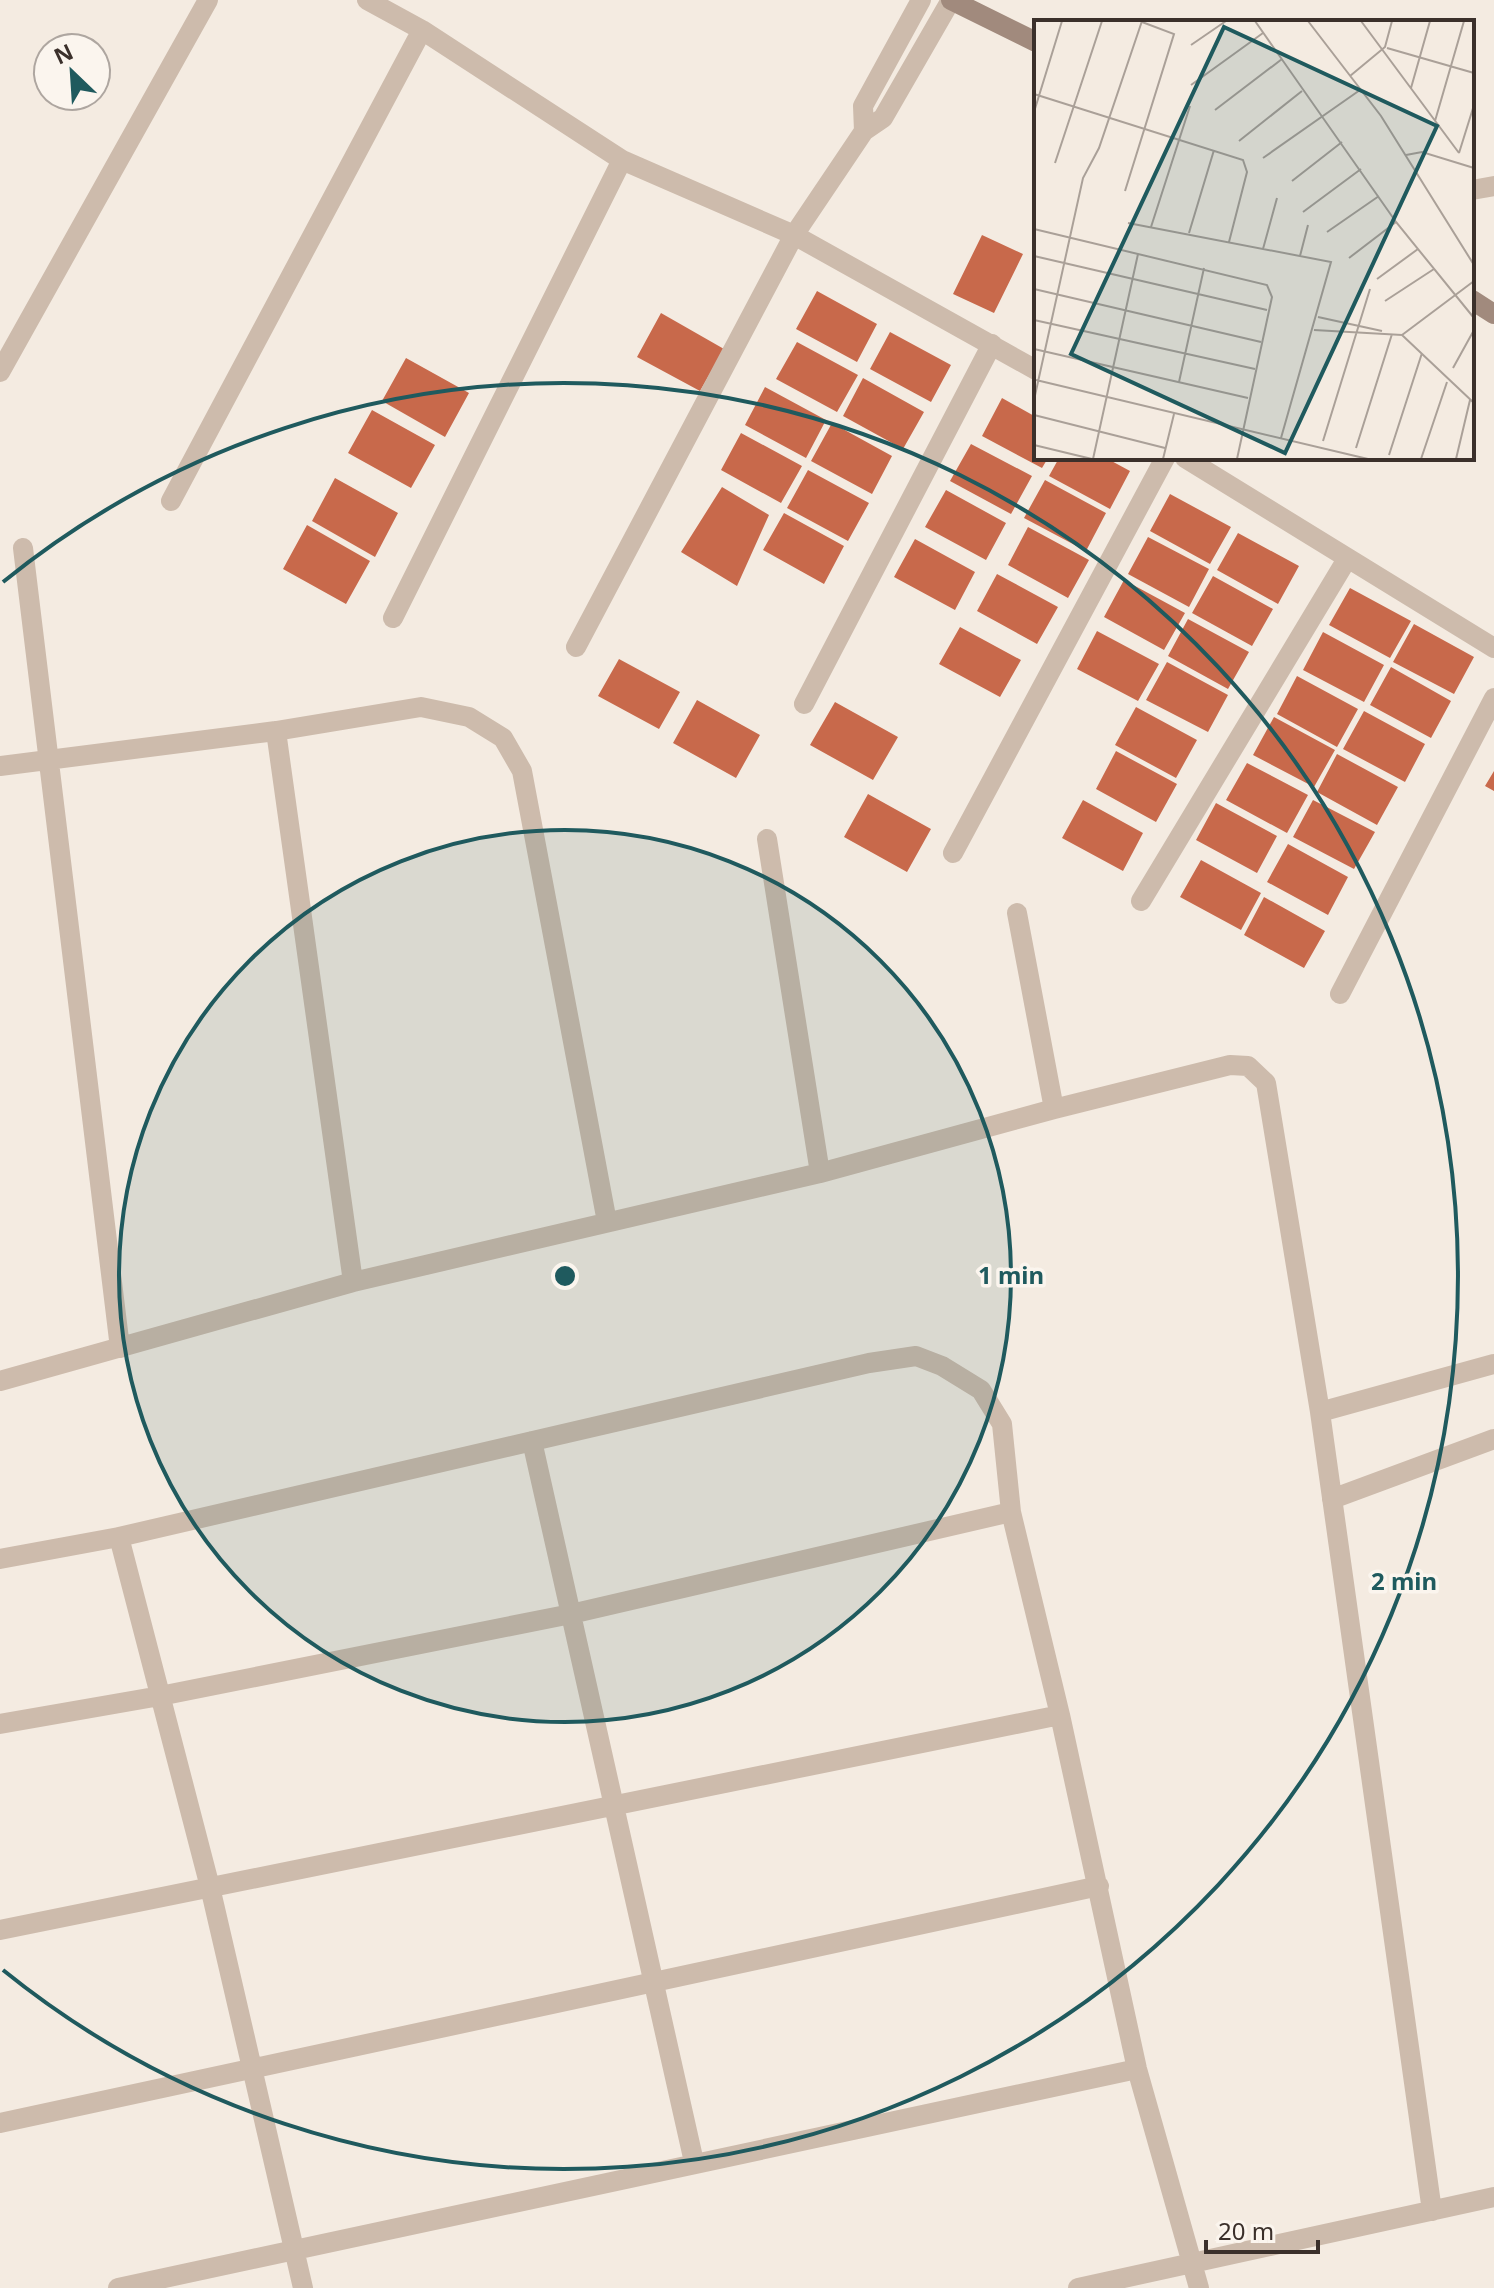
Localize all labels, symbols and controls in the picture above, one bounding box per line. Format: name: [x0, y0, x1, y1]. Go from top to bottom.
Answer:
inset map: [1034, 20, 1474, 460]
north arrow: [32, 32, 112, 112]
text: N: [49, 36, 78, 70]
text: 1 min: [978, 1258, 1044, 1291]
centre of rings: [551, 1262, 579, 1290]
text: 2 min: [1371, 1564, 1437, 1597]
scale bar: [1206, 2204, 1318, 2254]
text: 20 m: [1218, 2214, 1274, 2247]

